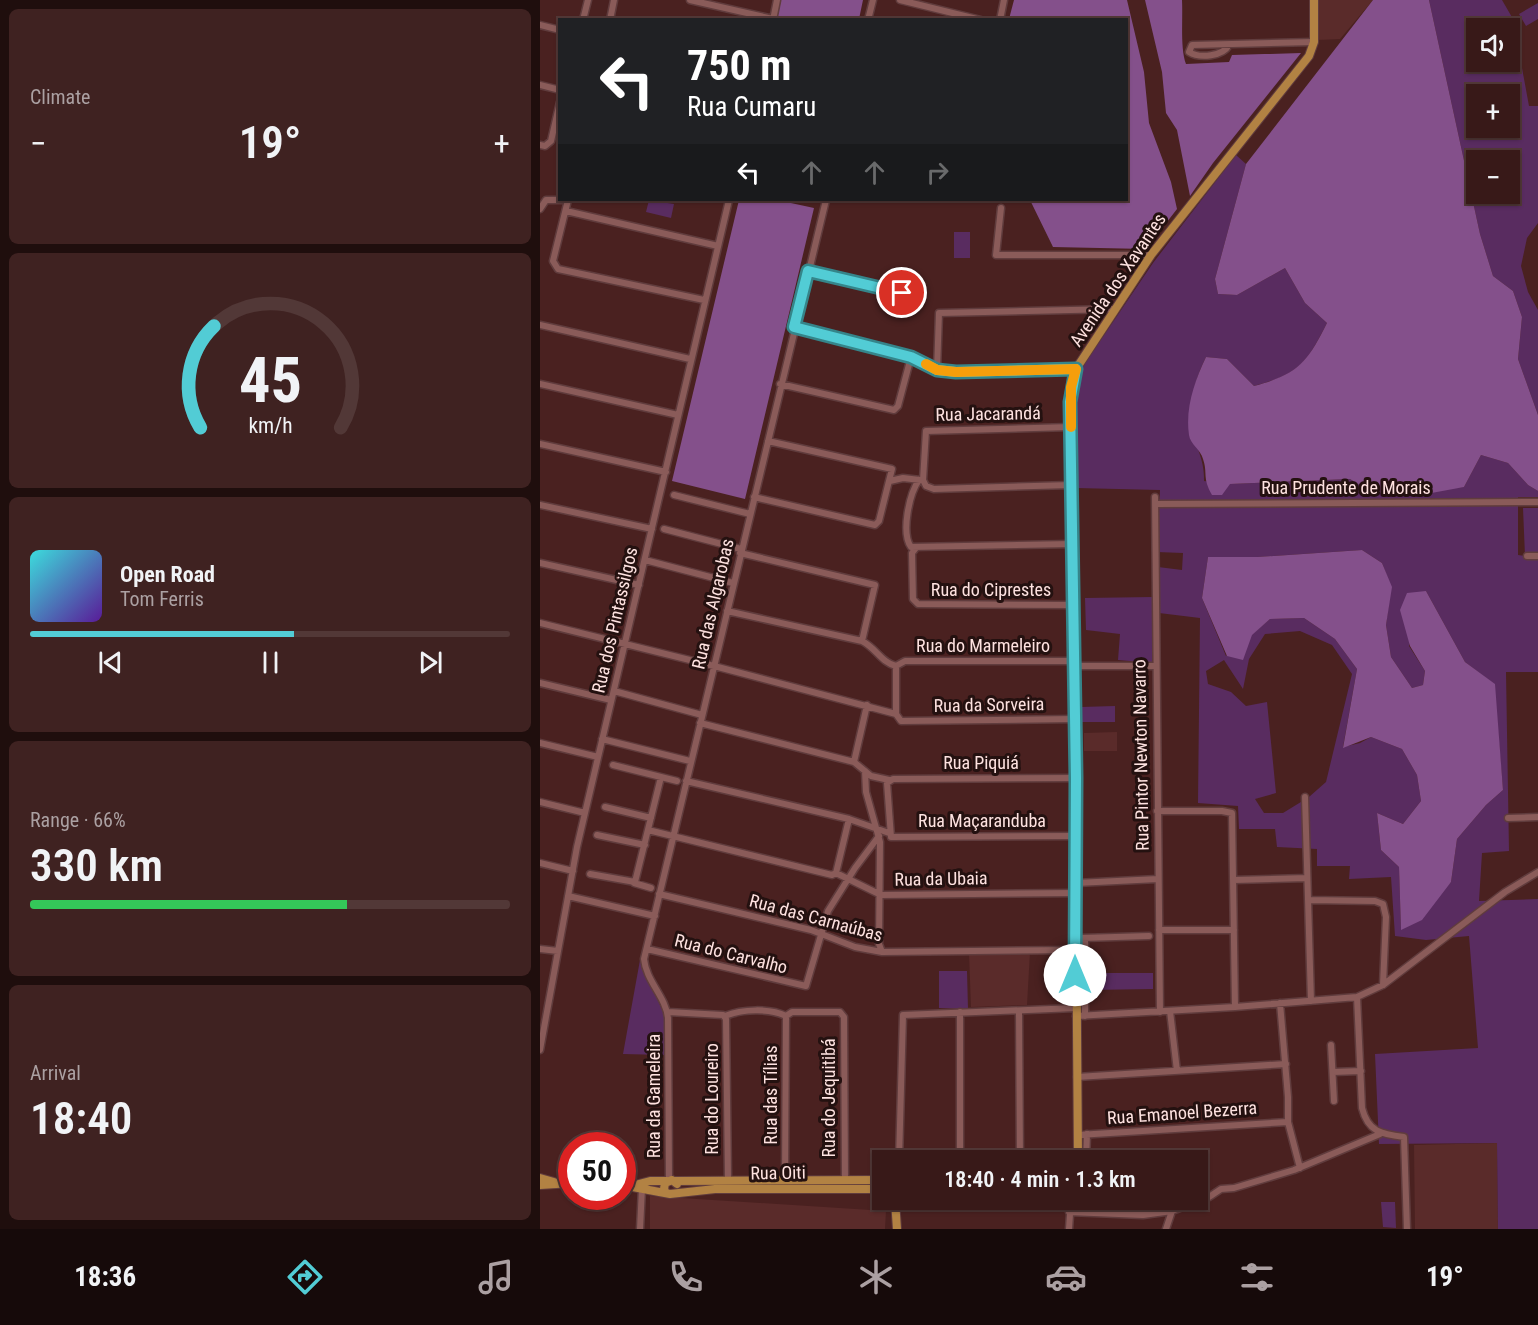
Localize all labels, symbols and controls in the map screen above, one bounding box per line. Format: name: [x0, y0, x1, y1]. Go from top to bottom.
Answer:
map controls: [1466, 18, 1520, 204]
button: sound: [1466, 18, 1520, 72]
text: 750 m: [687, 41, 792, 90]
icon: left: [588, 42, 666, 120]
button: +: [1466, 84, 1520, 138]
text: Climate: [30, 85, 90, 109]
text: Rua Cumaru: [687, 91, 816, 123]
text: 19°: [239, 116, 301, 169]
text: −: [30, 124, 47, 163]
text: +: [494, 124, 510, 163]
button: −: [1466, 150, 1520, 204]
icon: left: [732, 156, 765, 189]
icon: ahead: [795, 156, 828, 189]
icon: ahead: [858, 156, 891, 189]
icon: right: [921, 156, 954, 189]
street label: Avenida dos Xavantes: [1065, 209, 1170, 350]
pin: [876, 267, 927, 318]
icon: arrive: [885, 276, 918, 309]
text: 45: [238, 344, 302, 417]
street label: Rua Jacarandá: [935, 402, 1041, 425]
text: km/h: [248, 413, 292, 438]
street label: Rua Prudente de Morais: [1261, 477, 1431, 498]
street label: Rua das Algarobas: [687, 537, 738, 671]
street label: Rua dos Pintassilgos: [588, 545, 641, 695]
text: Open Road: [120, 562, 215, 587]
street label: Rua do Ciprestes: [931, 579, 1051, 600]
text: Tom Ferris: [120, 587, 204, 611]
street label: Rua do Marmeleiro: [916, 635, 1050, 656]
icon: previous: [94, 646, 127, 679]
icon: pause: [254, 646, 287, 679]
icon: next: [414, 646, 447, 679]
street label: Rua Pintor Newton Navarro: [1128, 659, 1153, 851]
street label: Rua da Sorveira: [934, 693, 1044, 716]
street label: Rua Piquiá: [943, 752, 1019, 773]
text: Range · 66%: [30, 808, 126, 832]
street label: Rua Maçaranduba: [918, 810, 1046, 831]
text: 330 km: [30, 839, 163, 892]
street label: Rua da Ubaia: [894, 867, 988, 890]
street label: Rua das Carnaúbas: [747, 890, 885, 945]
street label: Rua do Carvalho: [672, 929, 790, 978]
position arrow: [1043, 943, 1107, 1007]
street label: Rua da Gameleira: [643, 1034, 664, 1158]
street label: Rua do Jequitibá: [818, 1038, 839, 1158]
street label: Rua do Loureiro: [701, 1043, 722, 1155]
street label: Rua das Tílias: [760, 1045, 781, 1145]
text: Arrival: [30, 1061, 81, 1085]
text: 18:40: [30, 1092, 132, 1145]
street label: Rua Emanoel Bezerra: [1106, 1097, 1258, 1128]
speed limit sign: 50: [558, 1132, 636, 1210]
street label: Rua Oiti: [750, 1162, 806, 1183]
text: 18:40 · 4 min · 1.3 km: [944, 1167, 1136, 1192]
icon: directions: [284, 1256, 326, 1298]
icon: music: [475, 1256, 517, 1298]
icon: phone: [665, 1256, 707, 1298]
icon: climate: [855, 1256, 897, 1298]
icon: car: [1045, 1256, 1087, 1298]
icon: filters: [1236, 1256, 1278, 1298]
text: 18:36: [74, 1261, 136, 1293]
text: 19°: [1426, 1261, 1464, 1293]

